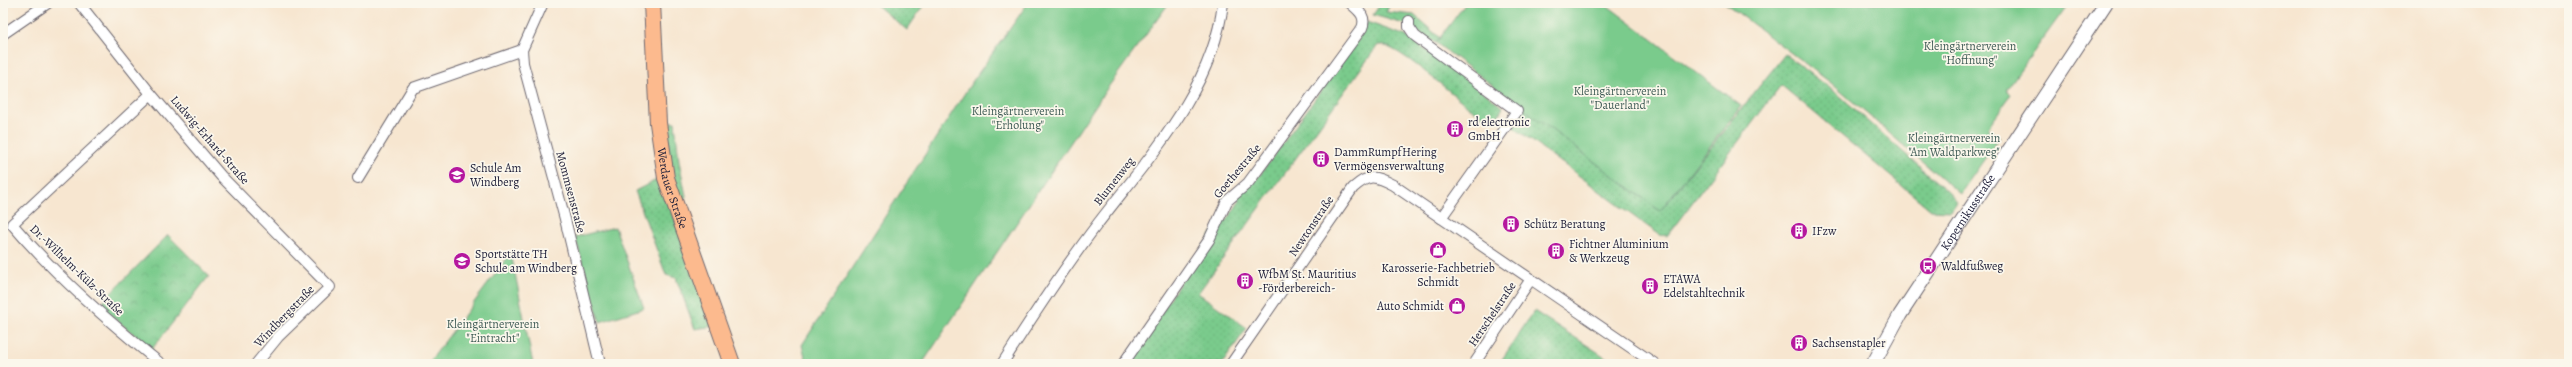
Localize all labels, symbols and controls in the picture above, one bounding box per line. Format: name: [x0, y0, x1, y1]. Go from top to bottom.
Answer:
park label: Kleingärtnerverein "Hoffnung": [1924, 38, 2017, 68]
park label: Kleingärtnerverein "Dauerland": [1574, 83, 1667, 113]
street label: Ludwig-Erhard-Straße: [167, 92, 253, 188]
park label: Kleingärtnerverein "Erholung": [972, 103, 1065, 133]
place label: rd electronic GmbH: [1468, 114, 1530, 144]
building icon: rd electronic GmbH: [1445, 119, 1465, 139]
park label: Kleingärtnerverein "Am Waldparkweg": [1908, 130, 2001, 160]
street label: Goethestraße: [1210, 141, 1264, 201]
place label: DammRumpfHering Vermögensverwaltung: [1333, 144, 1444, 174]
street label: Werdauer Straße: [654, 145, 691, 231]
street label: Mommsenstraße: [552, 149, 590, 235]
building icon: DammRumpfHering Vermögensverwaltung: [1311, 149, 1331, 169]
street label: Blumenweg: [1090, 153, 1138, 209]
place label: Schule Am Windberg: [469, 160, 522, 190]
school or university icon: Schule Am Windberg: [447, 165, 467, 185]
street label: Kopernikusstraße: [1937, 171, 1999, 253]
street label: Newtonstraße: [1285, 192, 1337, 260]
building icon: Schütz Beratung: [1501, 214, 1521, 234]
place label: Schütz Beratung: [1524, 216, 1606, 232]
street label: Dr.-Wilhelm-Külz-Straße: [27, 221, 127, 319]
building icon: IFzw: [1789, 221, 1809, 241]
place label: IFzw: [1812, 223, 1837, 239]
place label: Fichtner Aluminium & Werkzeug: [1569, 236, 1669, 266]
shop icon: Karosserie-Fachbetrieb Schmidt: [1428, 240, 1448, 260]
building icon: Fichtner Aluminium & Werkzeug: [1546, 241, 1566, 261]
place label: Sportstätte TH Schule am Windberg: [475, 246, 577, 276]
school or university icon: Sportstätte TH Schule am Windberg: [452, 251, 472, 271]
bus stop icon: Waldfußweg: [1918, 256, 1938, 276]
place label: Waldfußweg: [1940, 258, 2003, 274]
place label: Karosserie-Fachbetrieb Schmidt: [1381, 260, 1495, 290]
place label: WfbM St. Mauritius -Förderbereich-: [1257, 266, 1356, 296]
building icon: WfbM St. Mauritius -Förderbereich-: [1235, 271, 1255, 291]
place label: ETAWA Edelstahltechnik: [1663, 271, 1745, 301]
building icon: ETAWA Edelstahltechnik: [1640, 276, 1660, 296]
street label: Herschelstraße: [1464, 279, 1520, 349]
street label: Windbergstraße: [250, 281, 318, 351]
shop icon: Auto Schmidt: [1447, 296, 1467, 316]
place label: Auto Schmidt: [1376, 298, 1444, 314]
park label: Kleingärtnerverein "Eintracht": [447, 316, 540, 346]
building icon: Sachsenstapler: [1789, 333, 1809, 353]
place label: Sachsenstapler: [1812, 335, 1886, 351]

